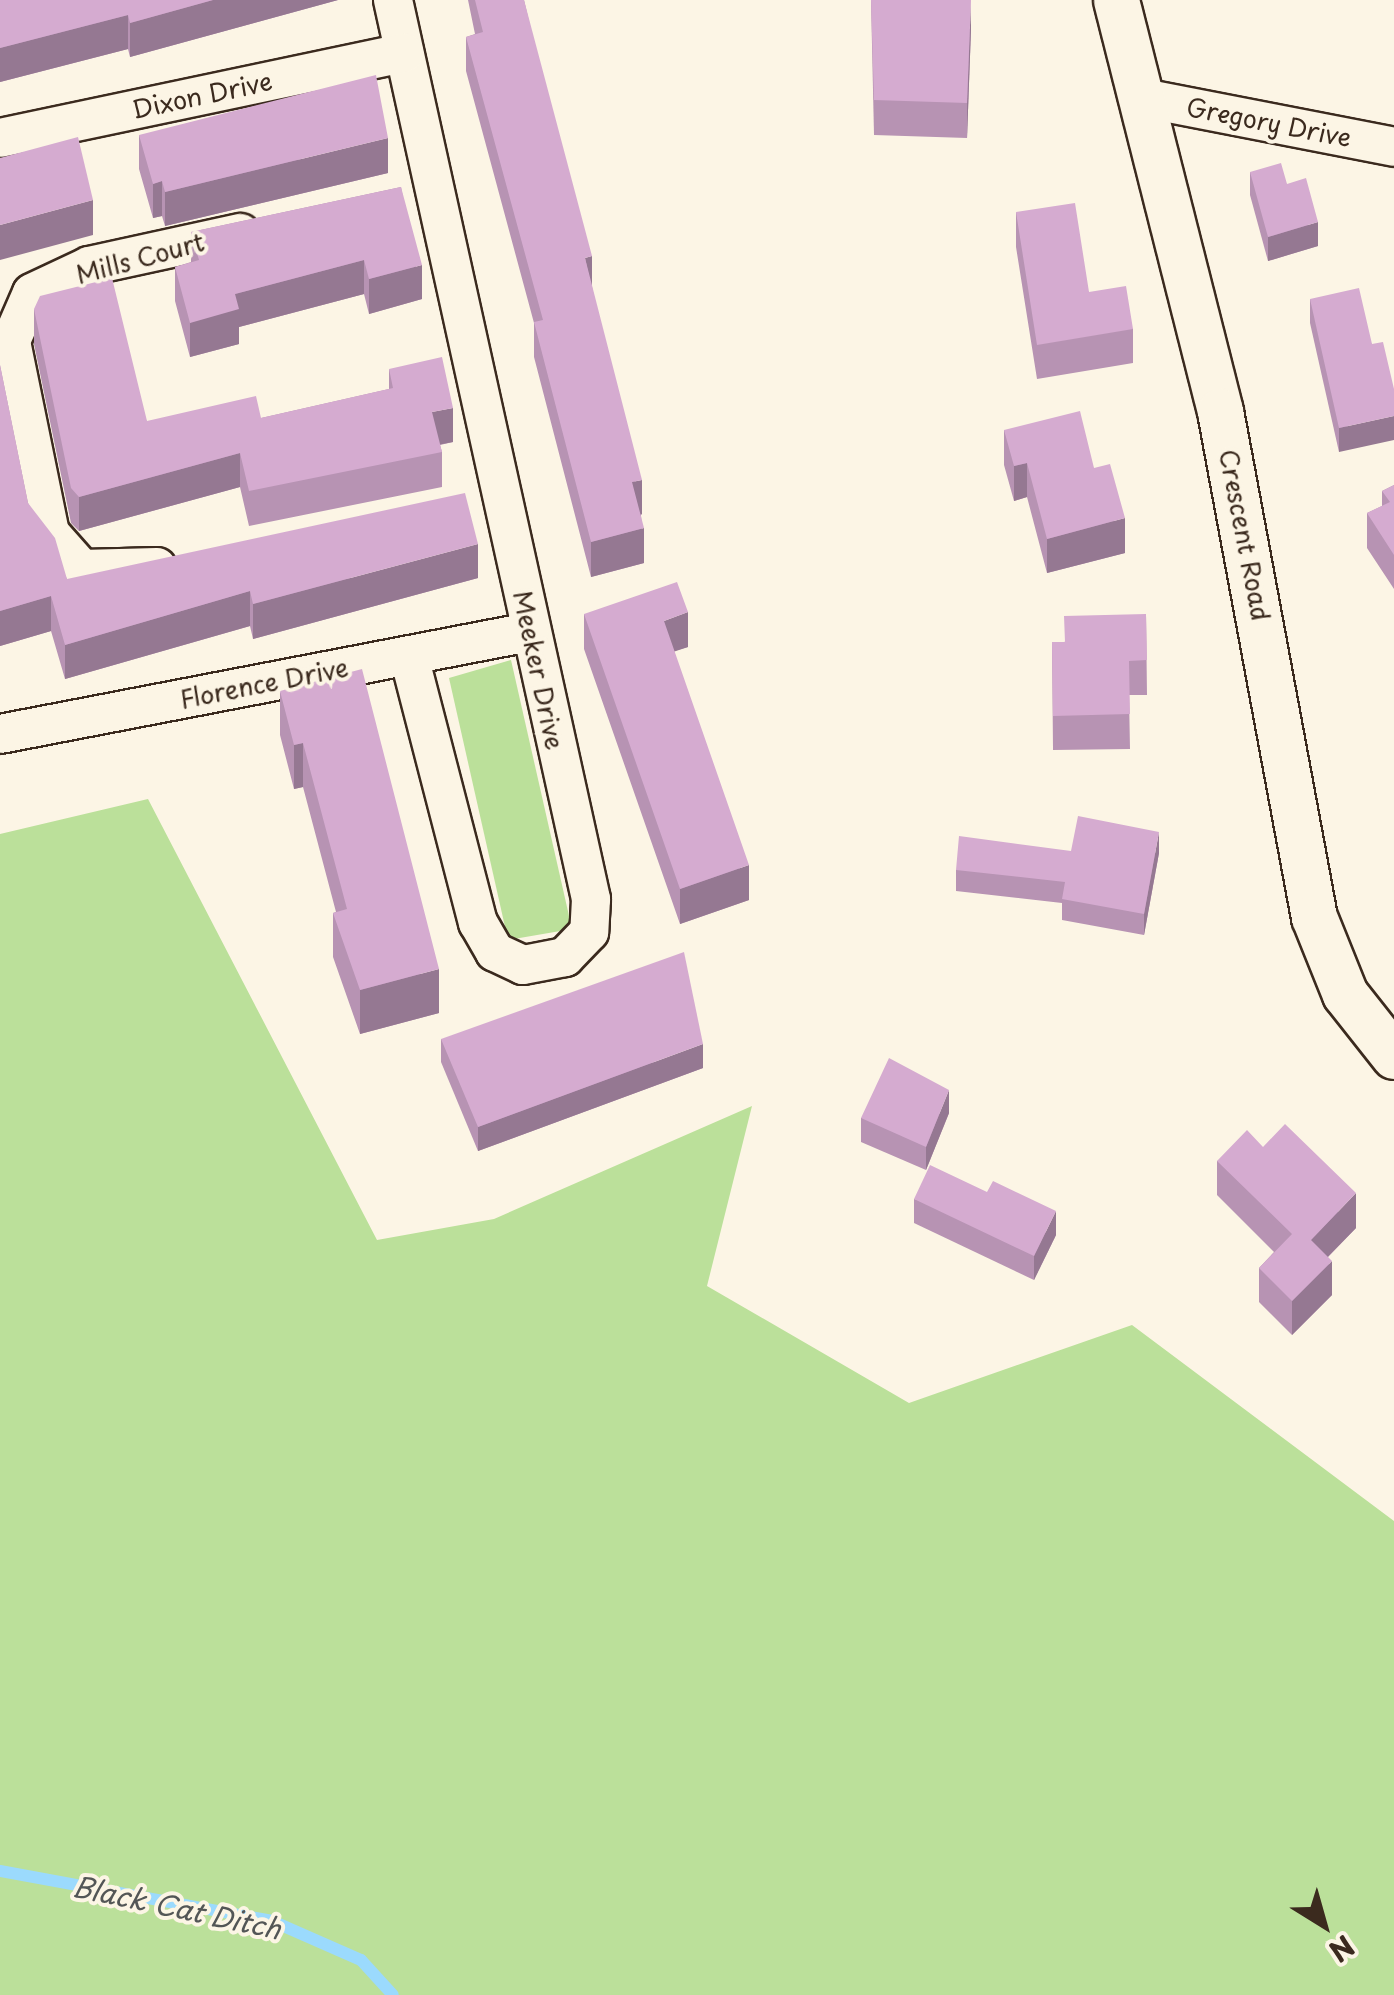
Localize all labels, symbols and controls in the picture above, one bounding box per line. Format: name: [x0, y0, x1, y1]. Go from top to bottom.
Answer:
street label: Dixon Drive: [130, 66, 274, 124]
street label: Gregory Drive: [1183, 91, 1355, 153]
street label: Mills Court: [72, 226, 208, 290]
street label: Crescent Road: [1214, 447, 1276, 623]
street label: Meeker Drive: [507, 587, 571, 753]
street label: Florence Drive: [176, 652, 352, 714]
water label: Black Cat Ditch: [68, 1868, 286, 1946]
north arrow: [1274, 1875, 1374, 1975]
text: N: [1321, 1926, 1364, 1973]

